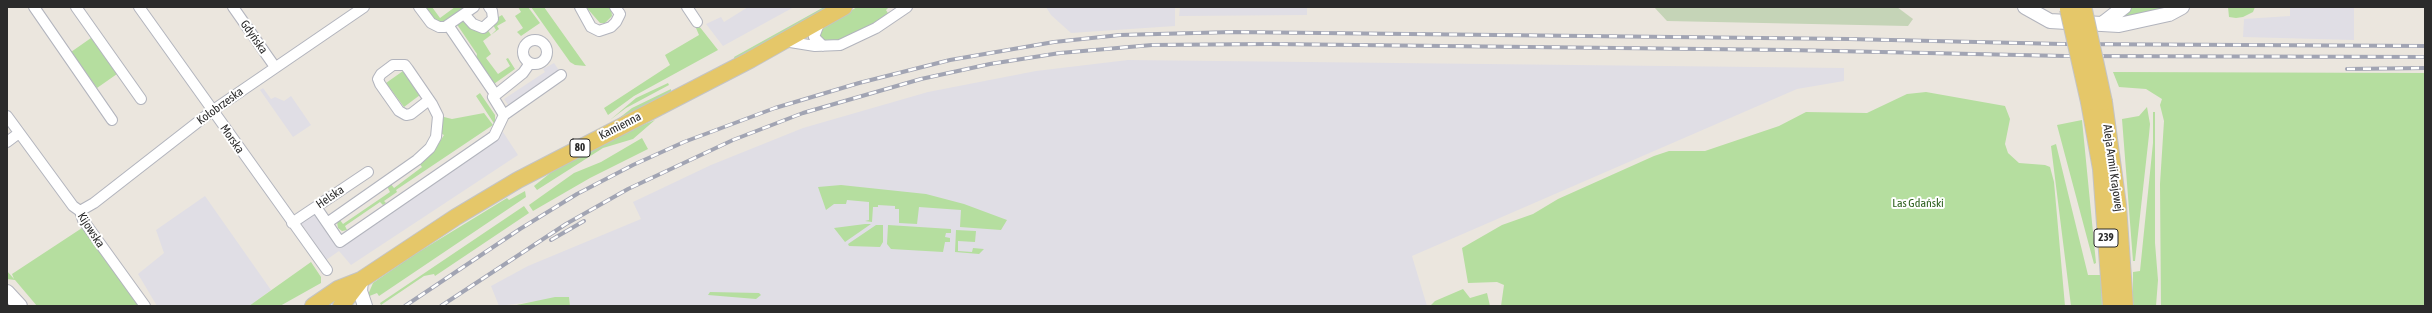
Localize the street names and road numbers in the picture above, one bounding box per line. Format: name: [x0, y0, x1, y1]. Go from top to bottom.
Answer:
street label: Gdyńska: [237, 17, 271, 57]
street label: Kołobrzeska: [194, 84, 246, 128]
street label: Kamienna: [597, 109, 643, 143]
street label: Morska: [217, 122, 247, 156]
street label: Aleja Armii Krajowej: [2100, 123, 2126, 213]
road number: 80: [570, 139, 590, 157]
street label: Helska: [313, 182, 347, 212]
street label: Kijowska: [74, 210, 108, 250]
road number: 239: [2094, 229, 2118, 247]

